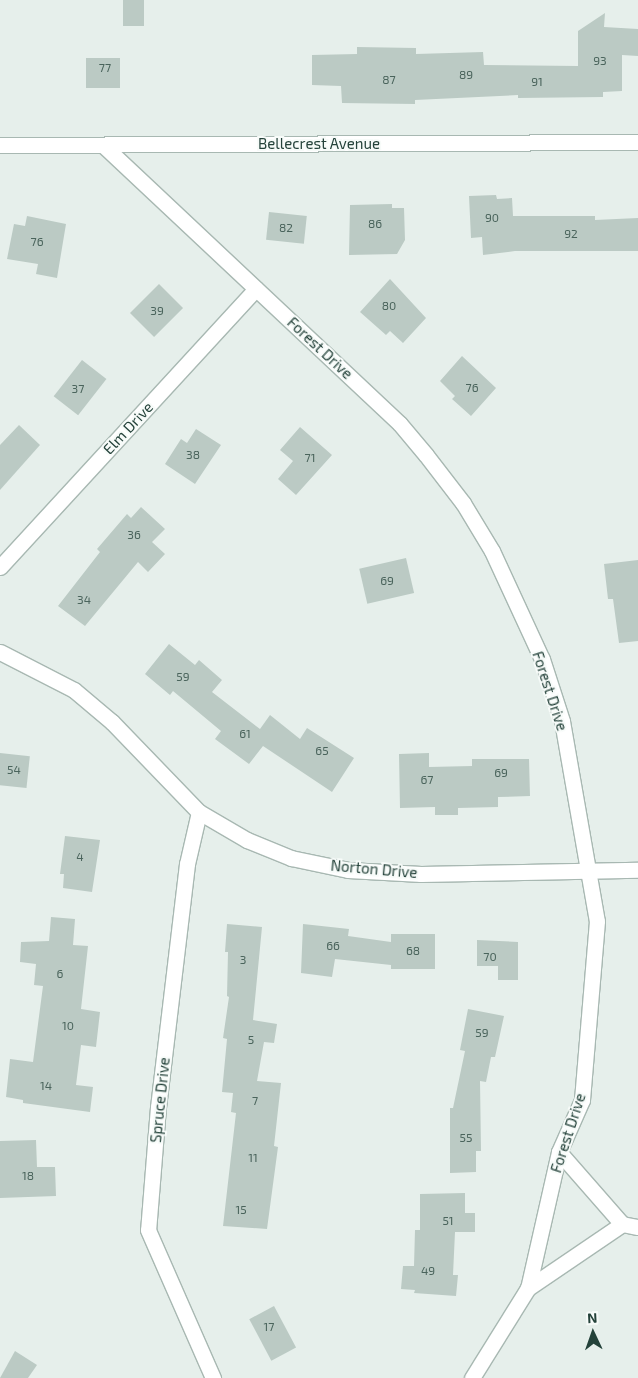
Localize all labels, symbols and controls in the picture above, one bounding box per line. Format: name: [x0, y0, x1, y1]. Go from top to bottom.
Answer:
house number: 93: [593, 54, 607, 68]
house number: 77: [99, 61, 111, 75]
house number: 89: [459, 68, 473, 82]
house number: 87: [382, 73, 396, 87]
house number: 91: [531, 75, 543, 89]
street label: Bellecrest Avenue: [258, 135, 380, 153]
house number: 90: [485, 211, 499, 225]
house number: 86: [368, 217, 382, 231]
house number: 82: [279, 221, 293, 235]
house number: 92: [564, 227, 578, 241]
house number: 76: [30, 235, 44, 249]
house number: 80: [382, 299, 396, 313]
house number: 39: [150, 304, 164, 318]
street label: Forest Drive: [284, 313, 356, 383]
house number: 76: [465, 381, 479, 395]
house number: 37: [72, 382, 84, 396]
street label: Elm Drive: [99, 398, 157, 458]
house number: 38: [186, 448, 200, 462]
house number: 71: [305, 451, 315, 465]
house number: 36: [127, 528, 141, 542]
house number: 69: [380, 574, 394, 588]
house number: 34: [77, 593, 91, 607]
street label: Forest Drive: [529, 649, 571, 733]
house number: 59: [176, 670, 190, 684]
house number: 61: [239, 727, 251, 741]
house number: 65: [315, 744, 329, 758]
house number: 54: [7, 763, 21, 777]
house number: 69: [494, 766, 508, 780]
house number: 67: [420, 773, 434, 787]
house number: 4: [76, 850, 84, 864]
street label: Norton Drive: [330, 856, 418, 882]
house number: 66: [326, 939, 340, 953]
house number: 68: [406, 944, 420, 958]
house number: 70: [483, 950, 497, 964]
house number: 3: [240, 953, 246, 967]
house number: 6: [57, 967, 63, 981]
house number: 10: [62, 1019, 74, 1033]
house number: 59: [475, 1026, 489, 1040]
house number: 5: [248, 1033, 254, 1047]
street label: Spruce Drive: [147, 1056, 173, 1144]
house number: 14: [40, 1079, 52, 1093]
street label: Forest Drive: [547, 1091, 589, 1175]
house number: 7: [252, 1094, 258, 1108]
house number: 55: [460, 1131, 472, 1145]
house number: 11: [248, 1151, 258, 1165]
house number: 18: [22, 1169, 34, 1183]
house number: 15: [235, 1203, 247, 1217]
house number: 51: [442, 1214, 454, 1228]
house number: 49: [421, 1264, 435, 1278]
north arrow: [568, 1308, 618, 1358]
text: N: [587, 1309, 598, 1326]
house number: 17: [264, 1320, 274, 1334]

